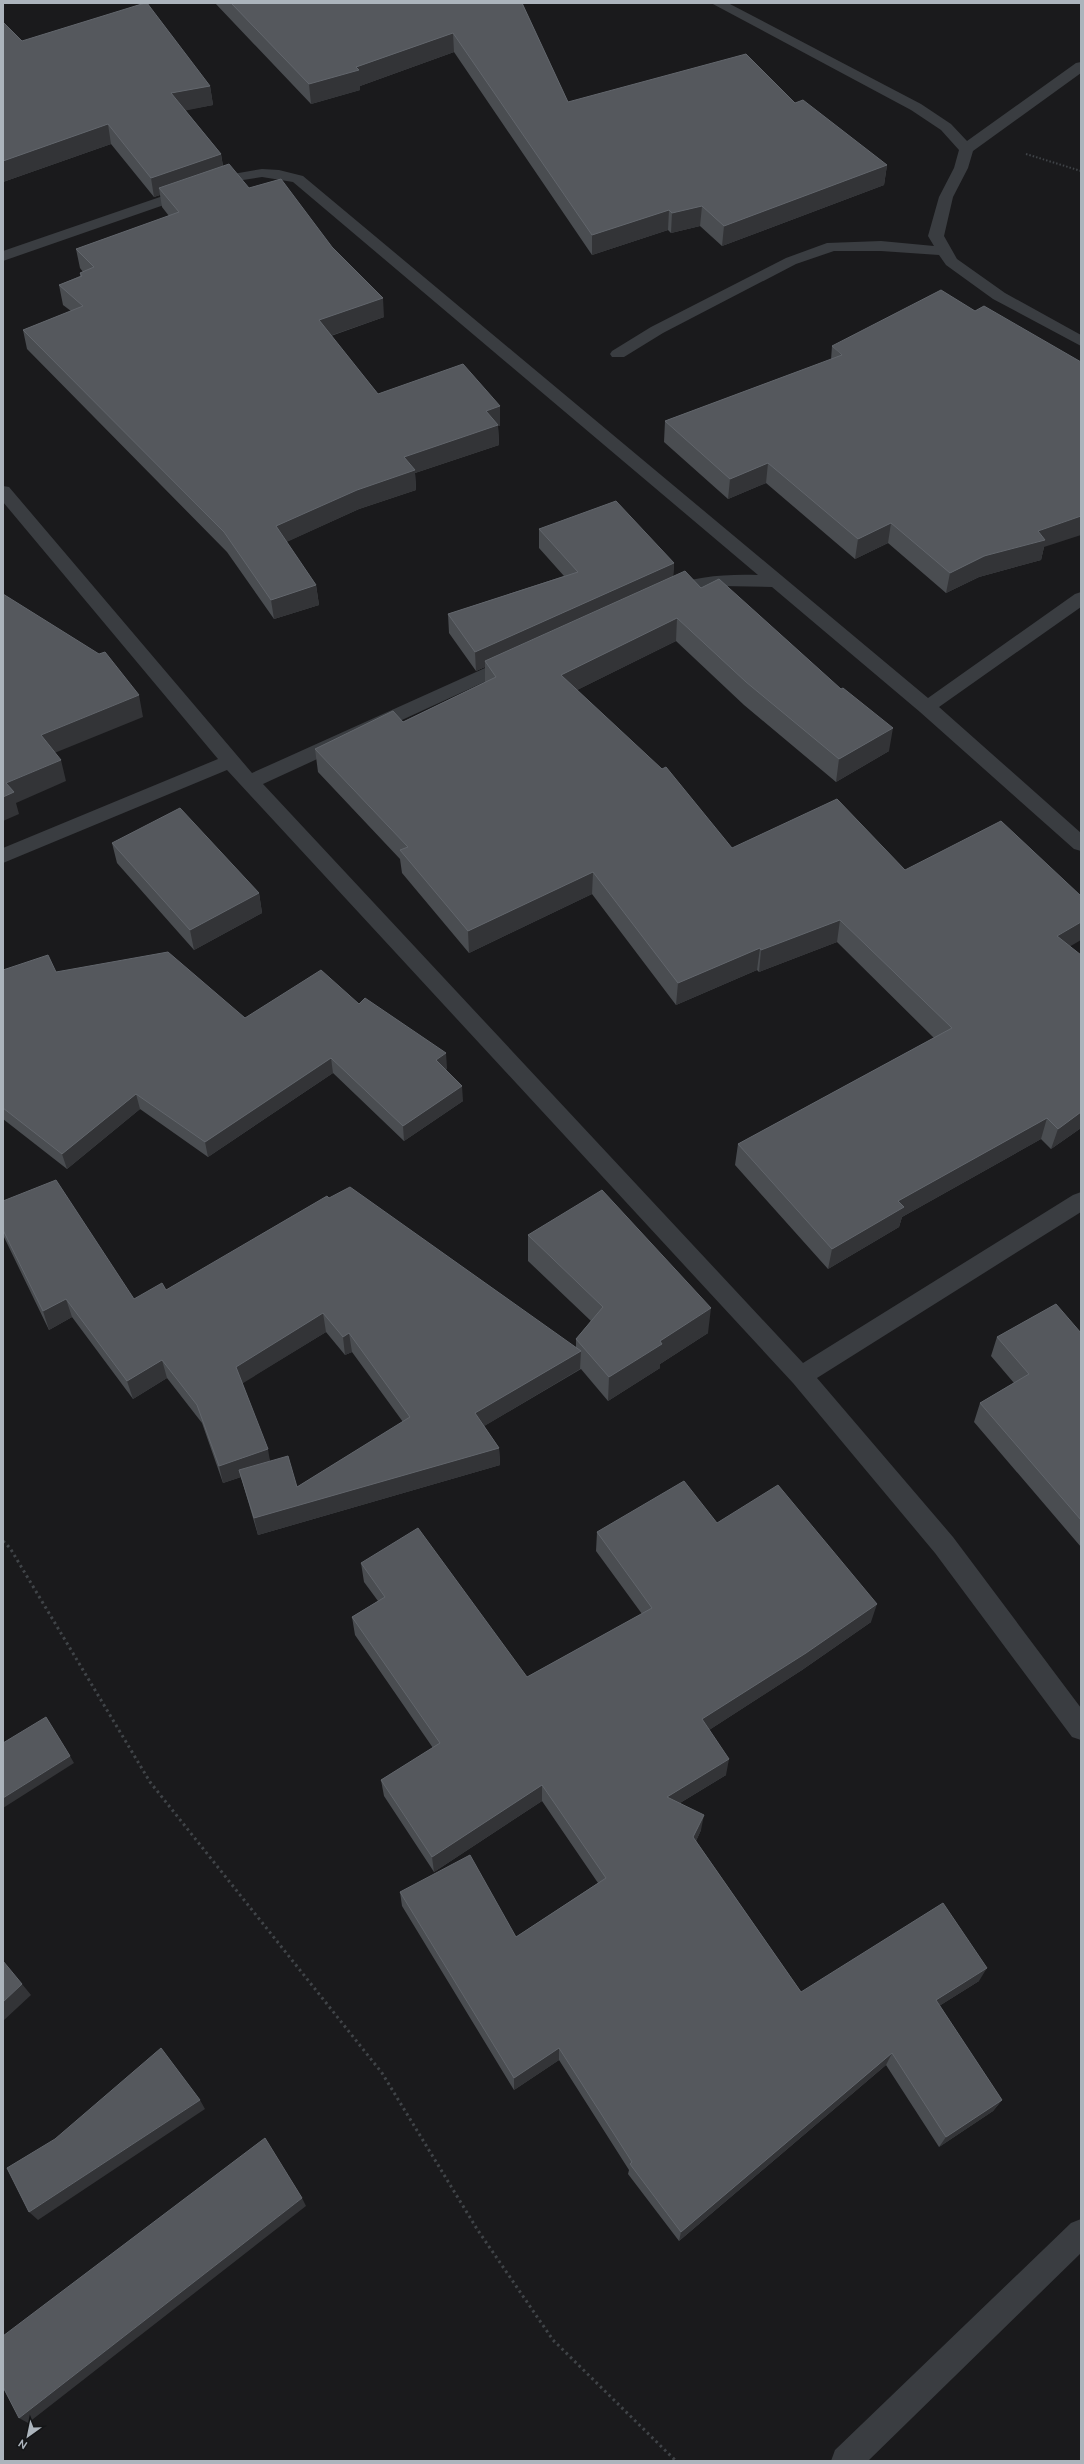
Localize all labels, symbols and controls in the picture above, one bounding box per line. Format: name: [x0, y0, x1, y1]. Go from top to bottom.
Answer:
north arrow: [8, 2416, 48, 2456]
text: N: [16, 2437, 29, 2452]

